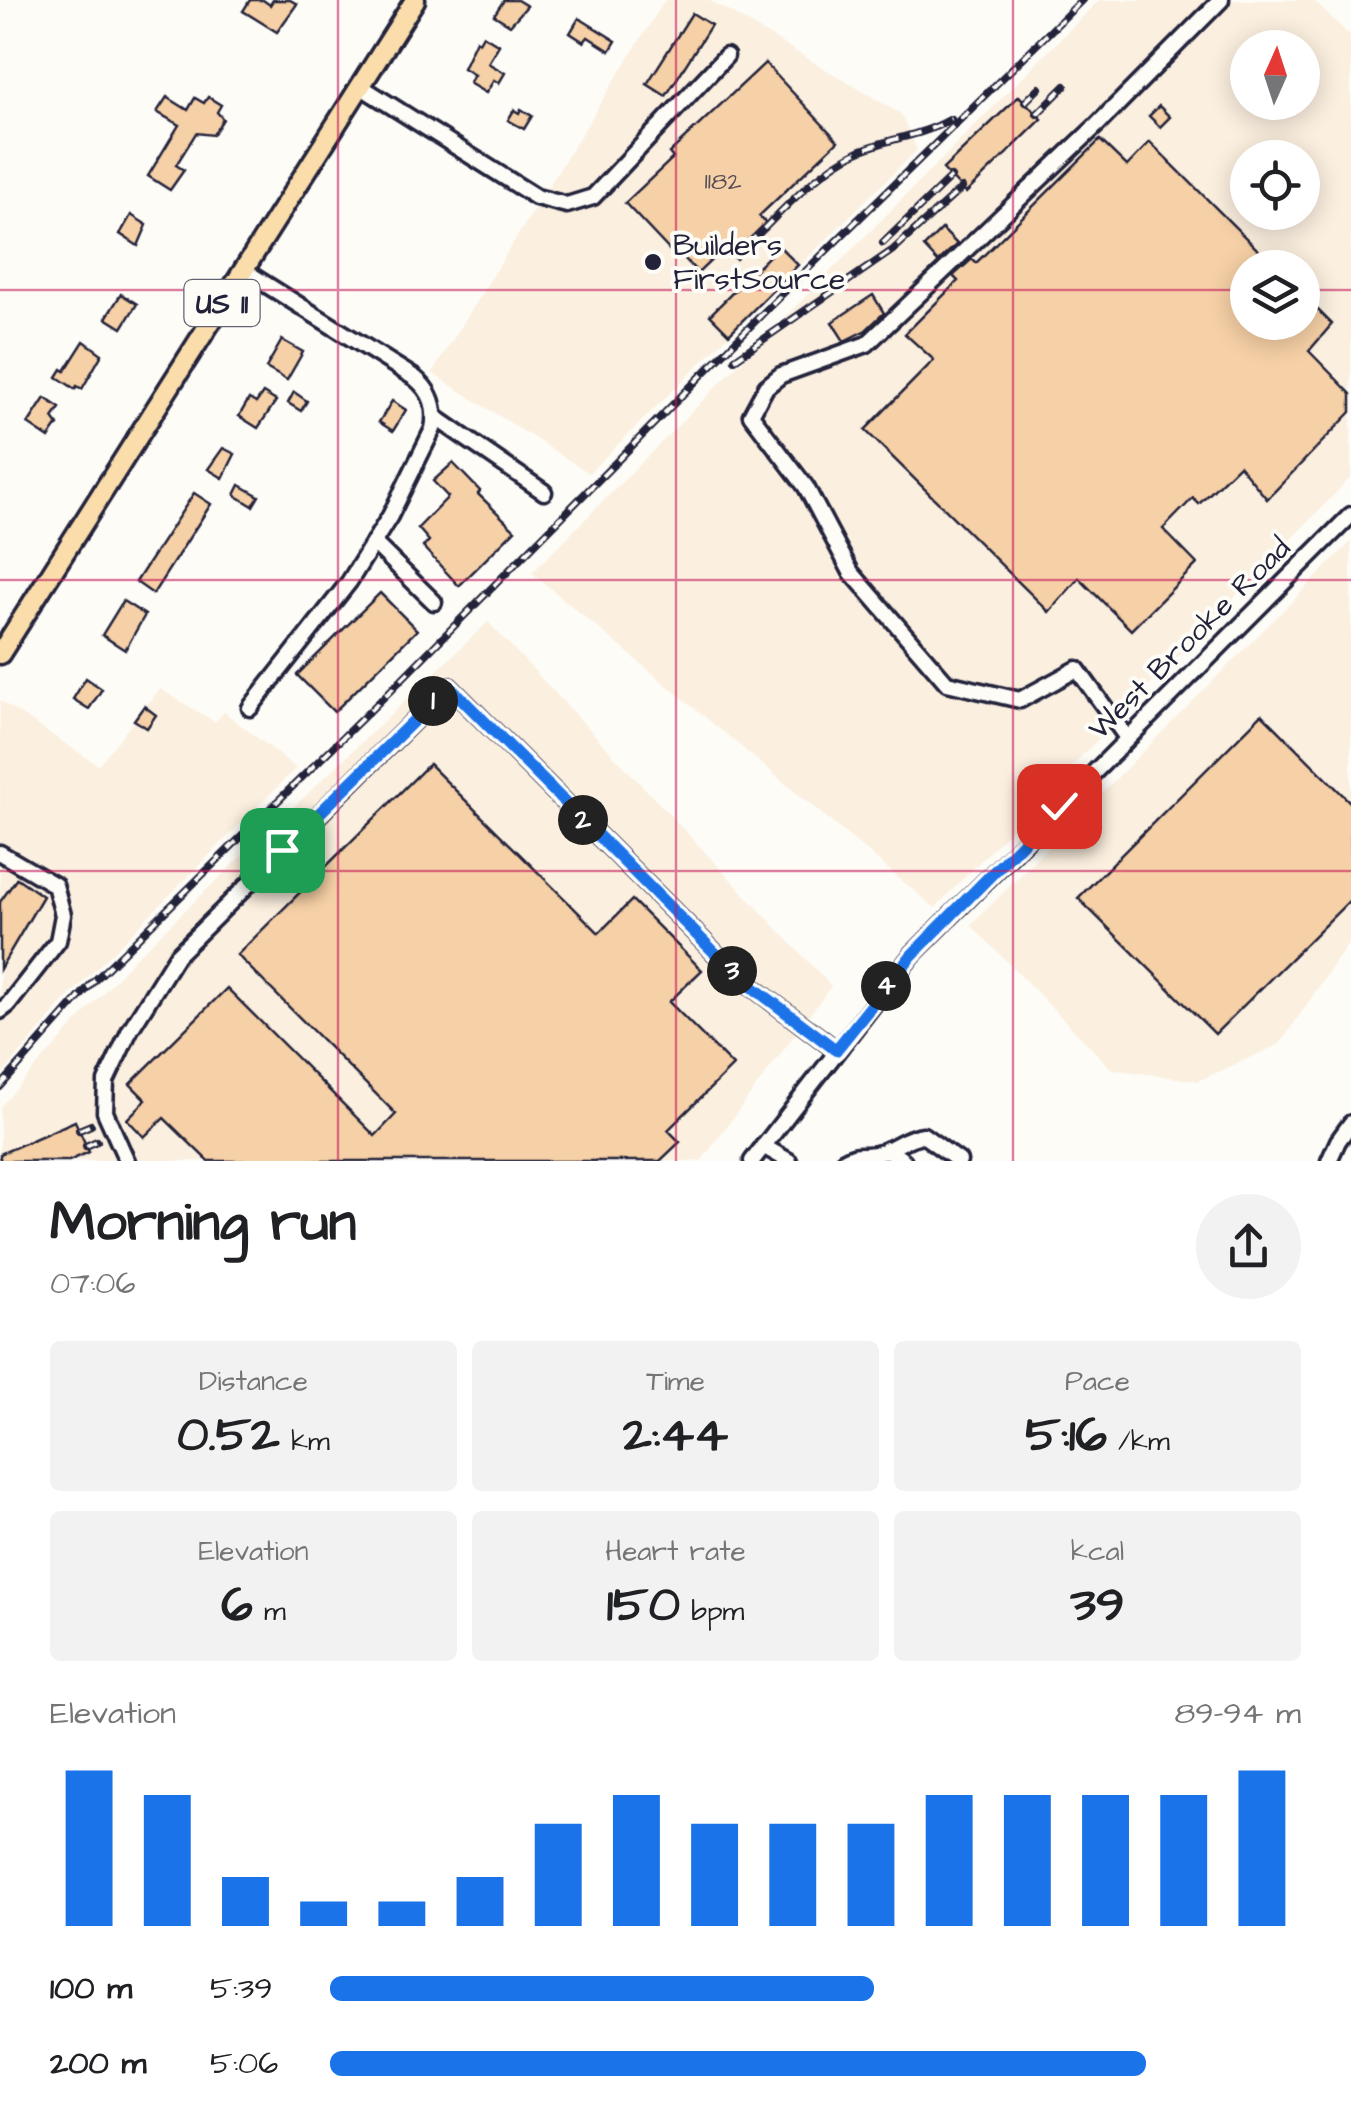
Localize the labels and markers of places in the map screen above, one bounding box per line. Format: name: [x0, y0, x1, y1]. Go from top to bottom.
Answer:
place label: Builders FirstSource: [673, 225, 845, 301]
marker: Builders FirstSource: [642, 251, 664, 273]
pin: 1: [408, 676, 458, 726]
pin: [1017, 764, 1102, 849]
pin: 2: [558, 795, 608, 845]
pin: [240, 808, 325, 893]
pin: 3: [707, 946, 757, 996]
pin: 4: [861, 961, 911, 1011]

